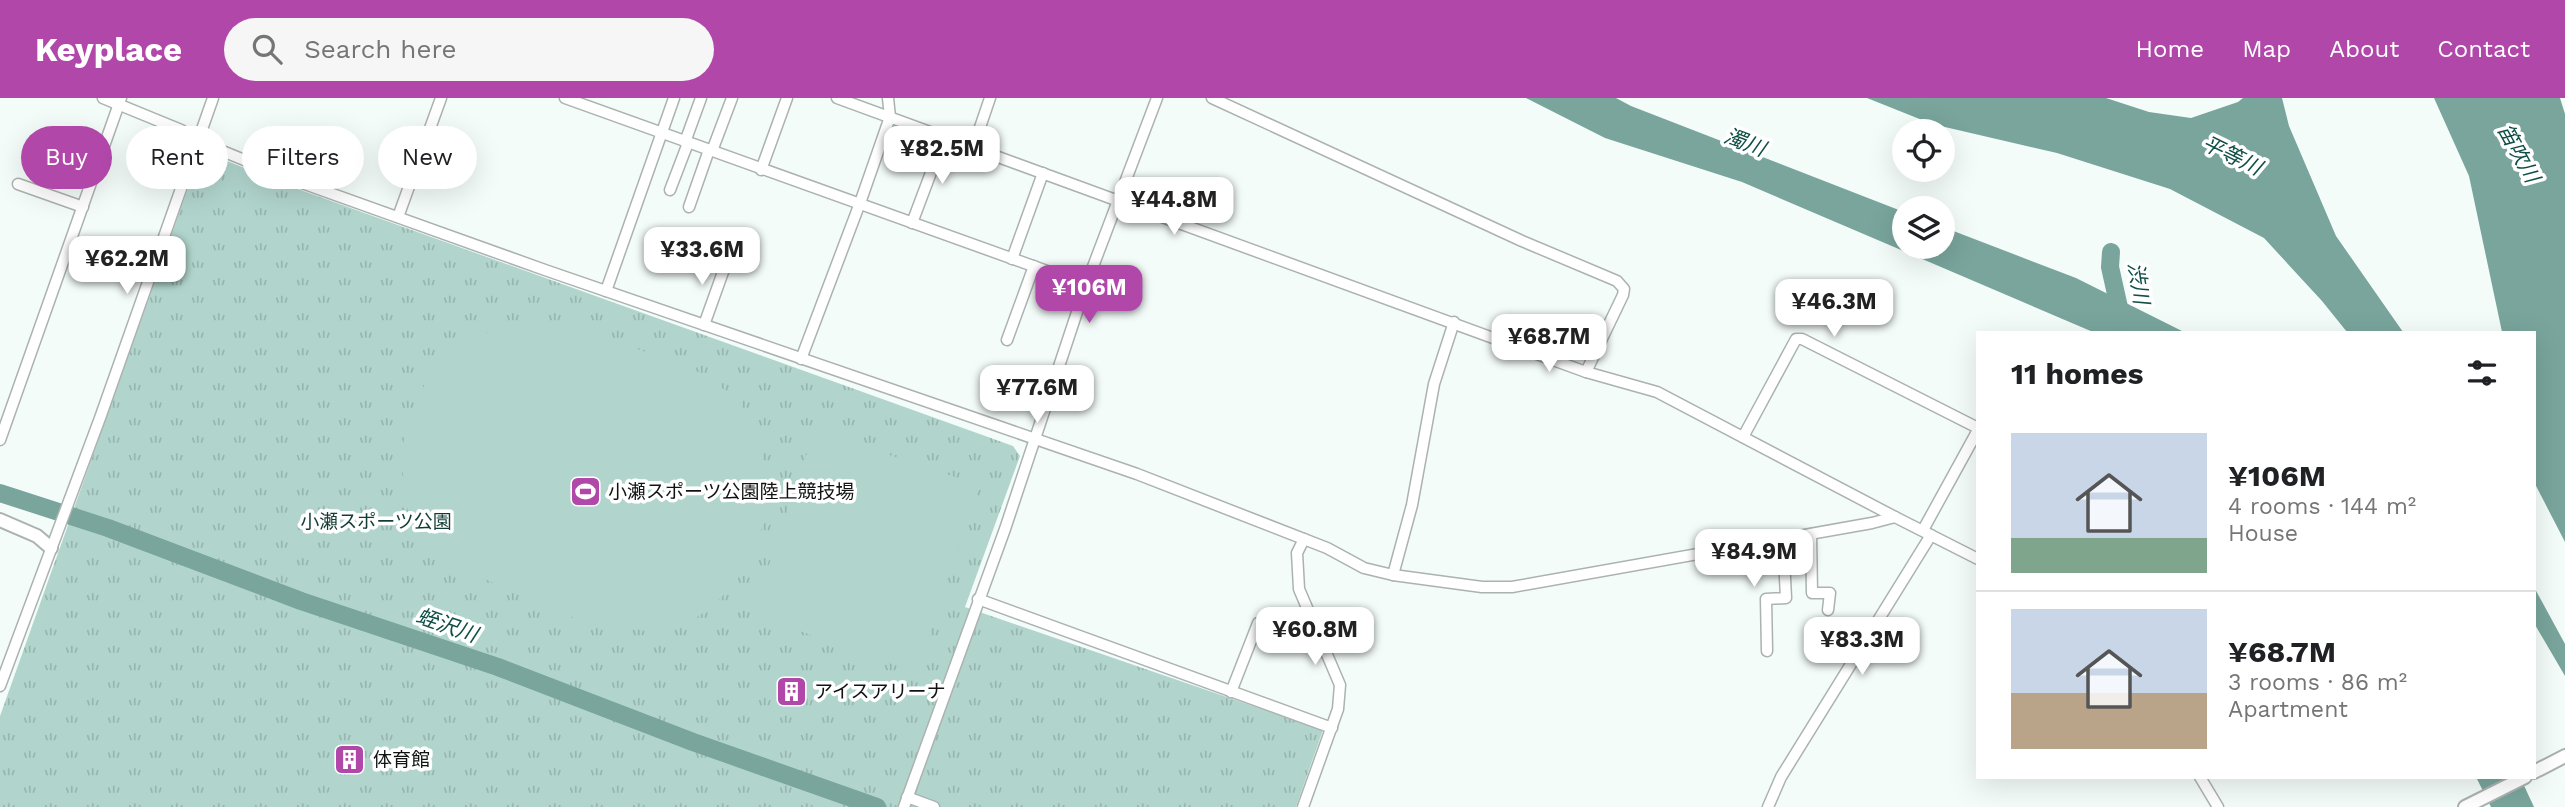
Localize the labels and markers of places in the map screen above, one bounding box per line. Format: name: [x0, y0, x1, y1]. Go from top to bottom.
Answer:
pin: ¥82.5M: [885, 126, 999, 186]
pin: ¥44.8M: [1117, 178, 1231, 237]
pin: ¥33.6M: [645, 228, 759, 287]
pin: ¥62.2M: [70, 236, 184, 296]
pin: ¥106M: [1040, 266, 1138, 325]
pin: ¥46.3M: [1777, 280, 1891, 339]
pin: ¥68.7M: [1492, 314, 1606, 374]
pin: ¥77.6M: [980, 366, 1094, 425]
sports icon: 小瀬スポーツ公園陸上競技場: [568, 474, 602, 508]
place label: 小瀬スポーツ公園陸上競技場: [608, 480, 855, 503]
pin: ¥84.9M: [1697, 530, 1811, 589]
pin: ¥60.8M: [1258, 608, 1372, 667]
pin: ¥83.3M: [1805, 618, 1919, 677]
building icon: アイスアリーナ: [774, 674, 808, 708]
place label: アイスアリーナ: [814, 680, 945, 703]
building icon: 体育館: [333, 742, 367, 776]
place label: 体育館: [373, 748, 430, 771]

